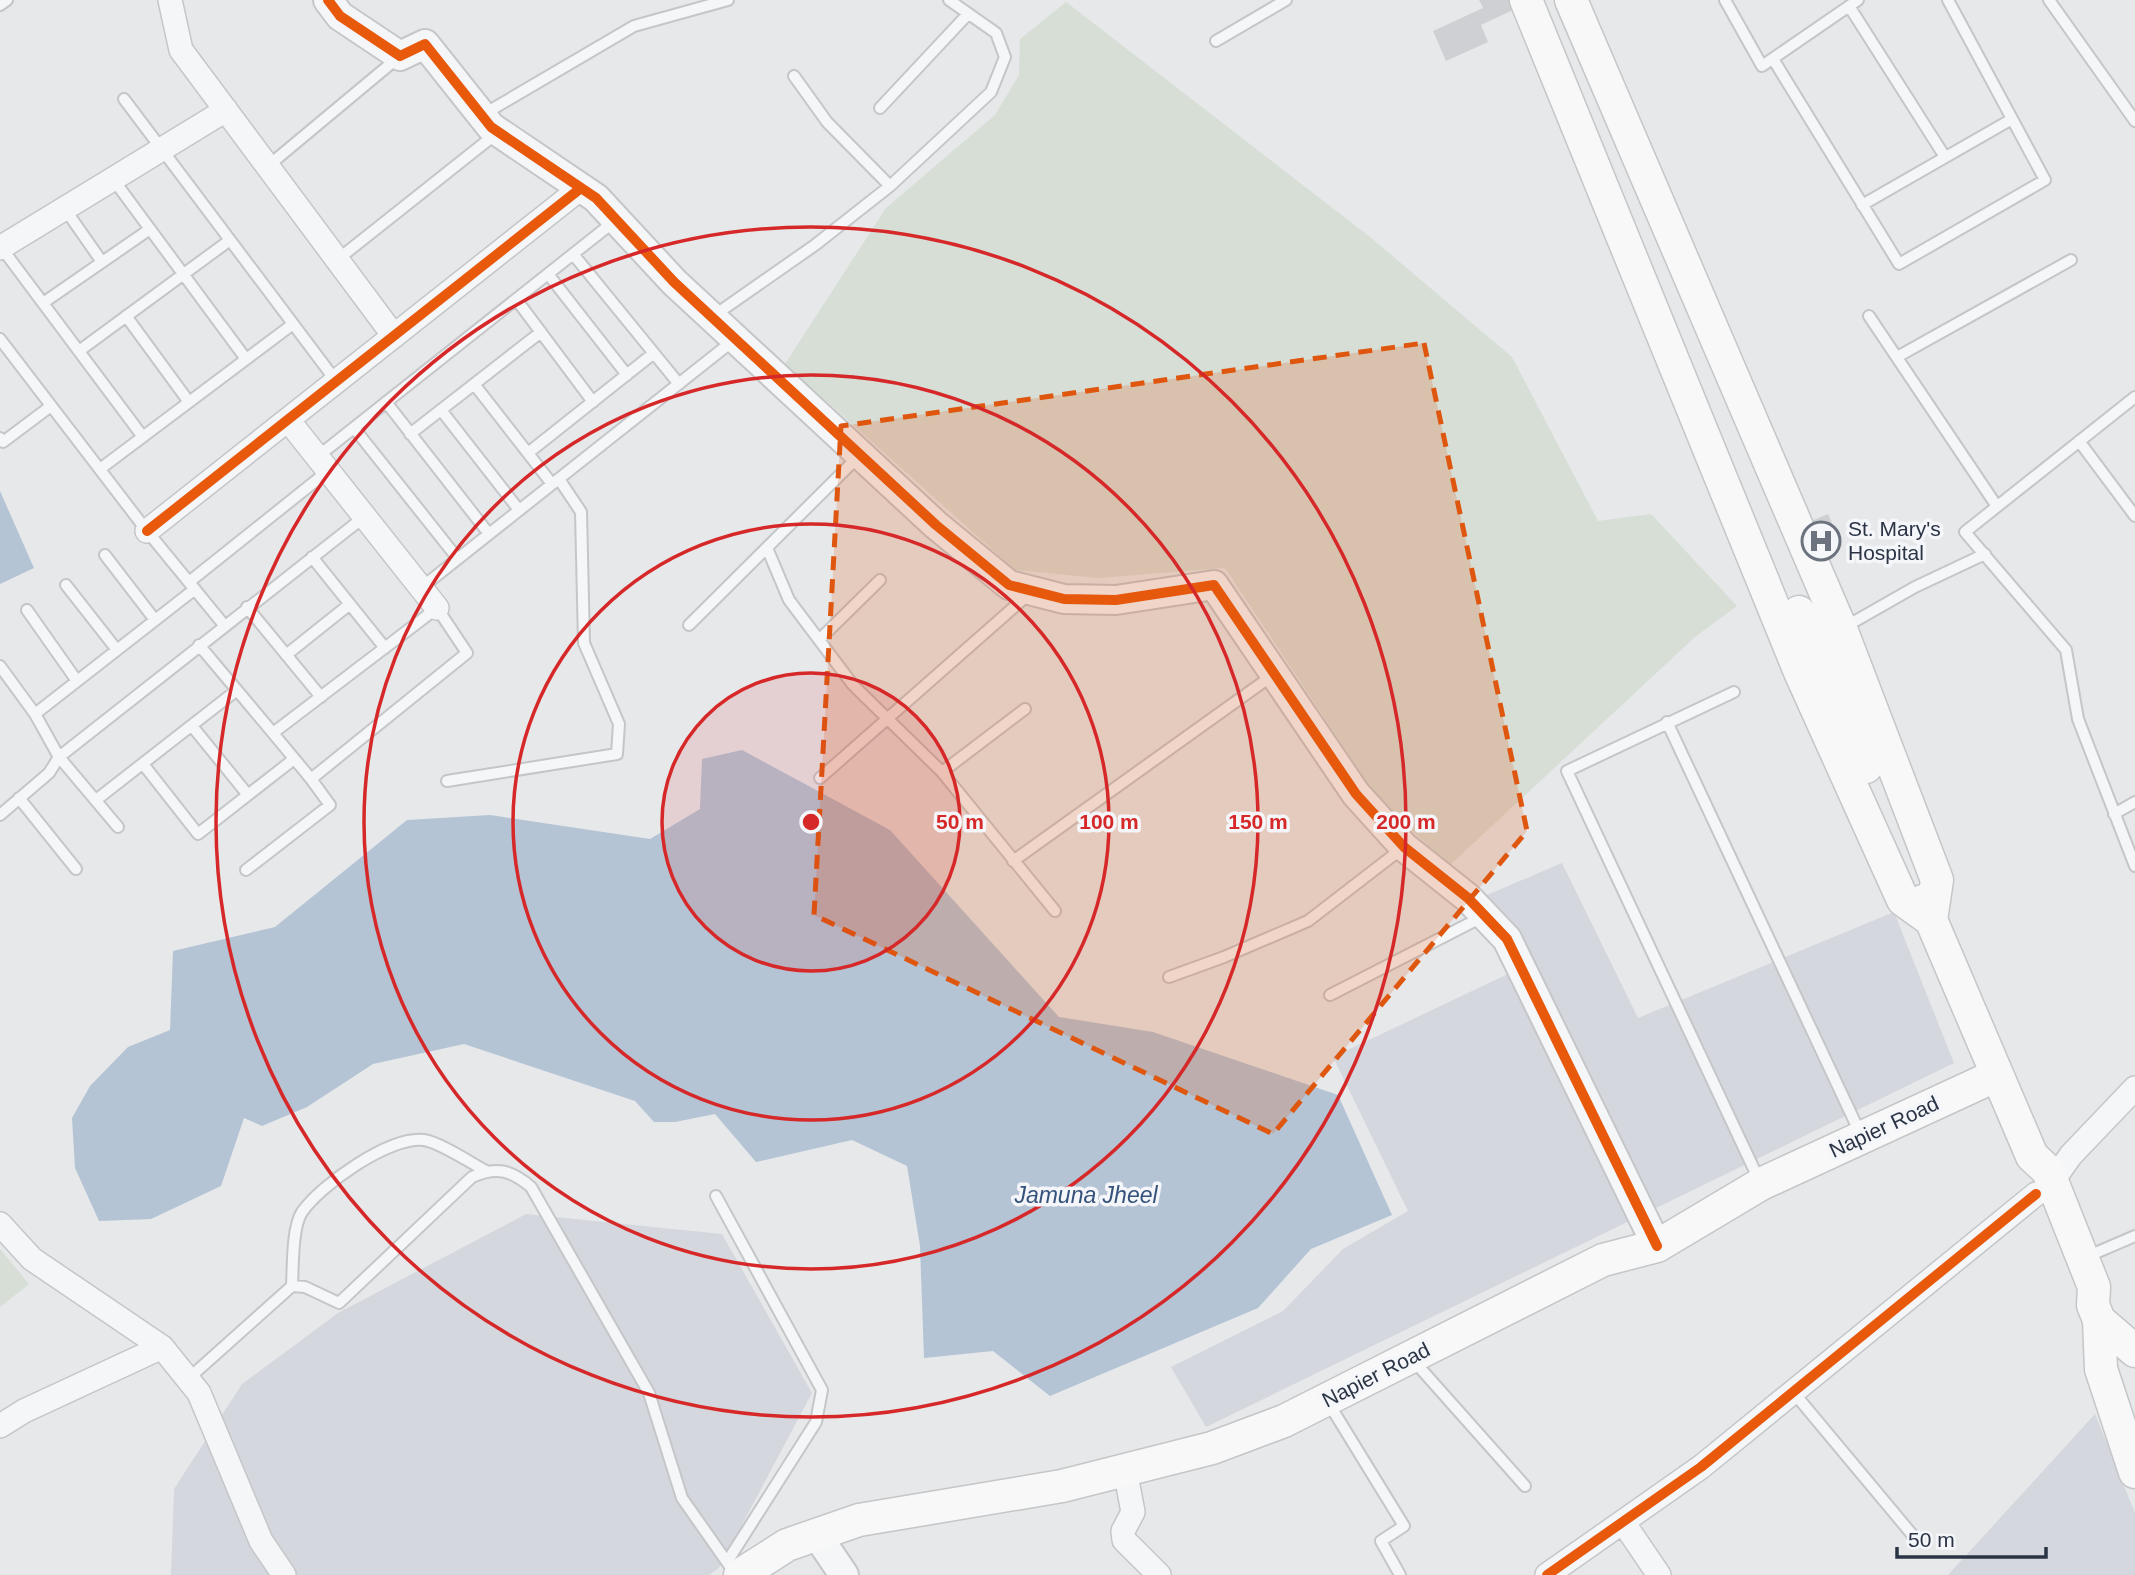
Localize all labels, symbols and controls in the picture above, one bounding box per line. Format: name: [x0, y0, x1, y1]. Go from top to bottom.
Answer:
place label: St. Mary's Hospital: [1848, 517, 1941, 564]
hospital icon: St. Mary's Hospital: [1800, 520, 1842, 562]
centre of rings: [799, 810, 823, 834]
text: 50 m: [936, 810, 984, 833]
text: 100 m: [1079, 810, 1139, 833]
text: 150 m: [1228, 810, 1288, 833]
text: 200 m: [1376, 810, 1436, 833]
street label: Napier Road: [1825, 1091, 1942, 1162]
water label: Jamuna Jheel: [1013, 1182, 1158, 1208]
street label: Napier Road: [1318, 1338, 1434, 1412]
scale bar: [1897, 1516, 2046, 1560]
text: 50 m: [1908, 1528, 1955, 1551]

